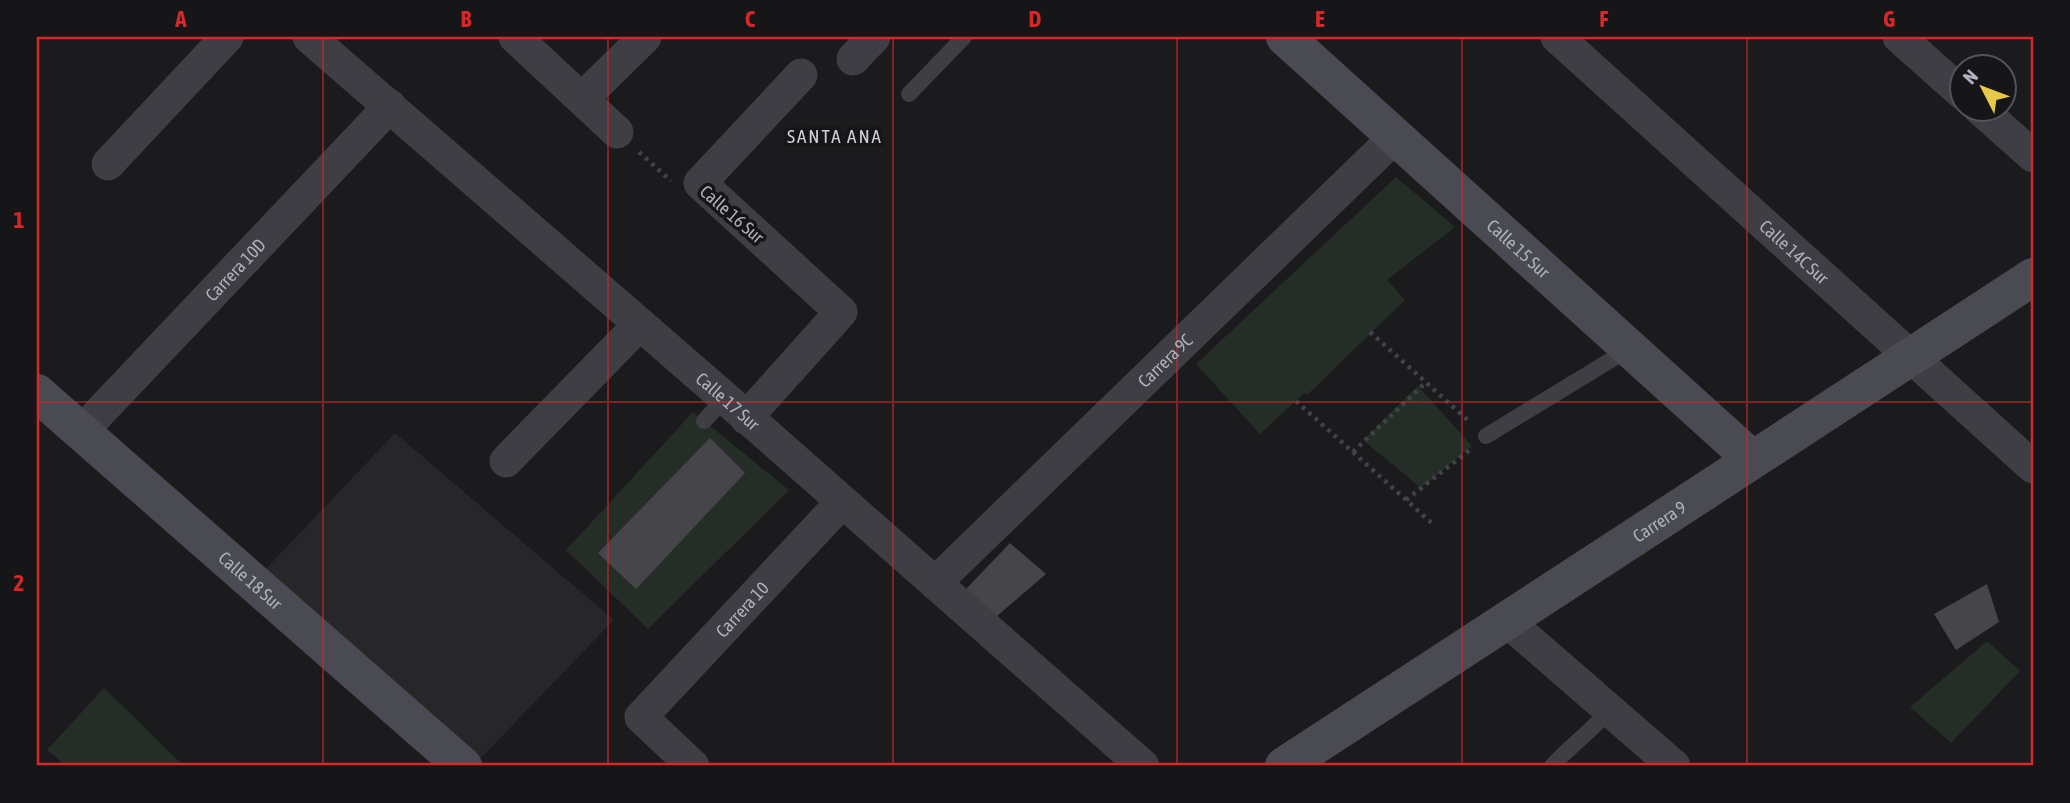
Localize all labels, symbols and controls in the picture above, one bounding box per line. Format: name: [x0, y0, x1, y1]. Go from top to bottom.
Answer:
text: A: [174, 6, 187, 32]
text: B: [461, 6, 472, 32]
text: C: [745, 6, 756, 32]
text: D: [1029, 6, 1042, 32]
text: E: [1315, 6, 1325, 32]
text: F: [1599, 6, 1609, 32]
text: G: [1883, 6, 1895, 32]
north arrow: [1948, 52, 2018, 122]
text: N: [1958, 65, 1982, 88]
district label: SANTA ANA: [787, 125, 883, 147]
street label: Calle 16 Sur: [696, 181, 769, 248]
text: 1: [14, 207, 25, 233]
street label: Calle 15 Sur: [1483, 214, 1555, 282]
street label: Calle 14C Sur: [1756, 215, 1834, 288]
street label: Carrera 10D: [201, 234, 270, 305]
street label: Carrera 9C: [1133, 329, 1196, 391]
street label: Calle 17 Sur: [692, 367, 765, 435]
street label: Carrera 9: [1628, 496, 1690, 546]
street label: Calle 18 Sur: [215, 547, 287, 614]
text: 2: [14, 570, 24, 596]
street label: Carrera 10: [711, 577, 773, 641]

